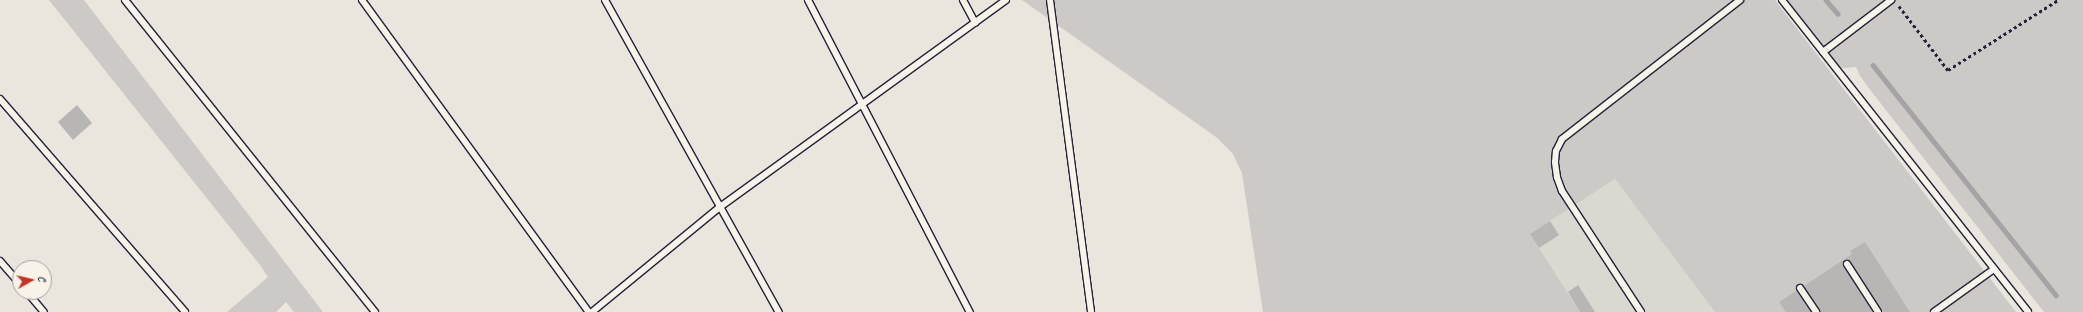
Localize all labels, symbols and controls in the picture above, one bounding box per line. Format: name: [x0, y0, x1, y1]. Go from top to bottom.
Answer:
north arrow: [12, 260, 52, 300]
text: С: [36, 275, 50, 282]

